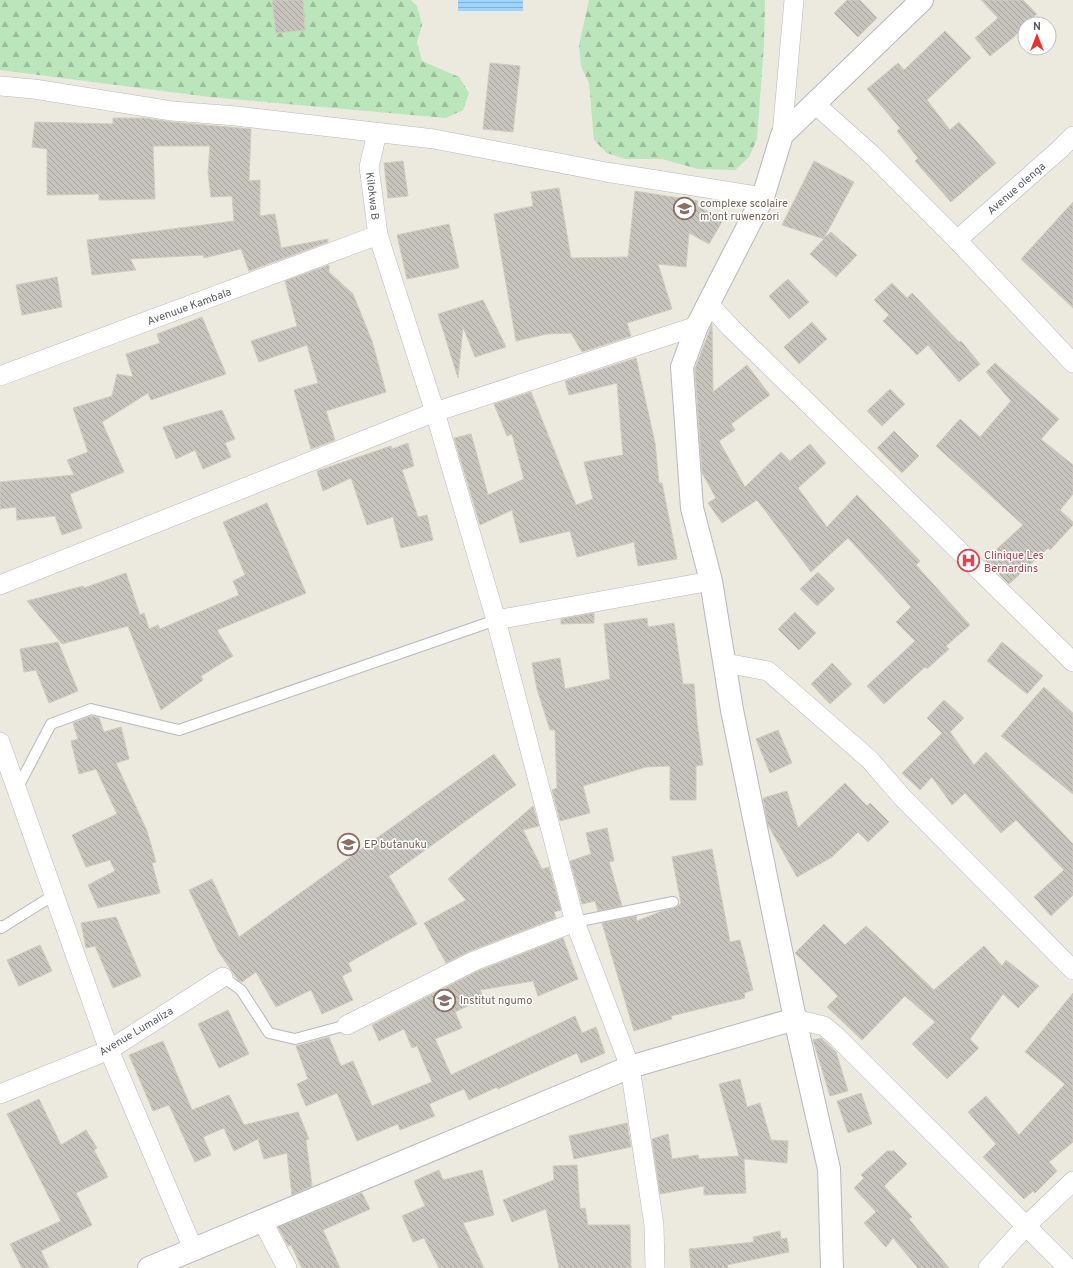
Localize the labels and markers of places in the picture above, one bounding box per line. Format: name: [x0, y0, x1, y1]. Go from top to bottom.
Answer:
school or university icon: complexe scolaire m'ont ruwenzori: [672, 196, 698, 222]
place label: complexe scolaire m'ont ruwenzori: [700, 197, 788, 224]
hospital icon: Clinique Les Bernardins: [955, 548, 981, 574]
place label: Clinique Les Bernardins: [984, 549, 1044, 576]
school or university icon: EP butanuku: [336, 831, 362, 857]
place label: EP butanuku: [364, 838, 427, 852]
school or university icon: Institut ngumo: [432, 987, 458, 1013]
place label: Institut ngumo: [460, 994, 532, 1008]

